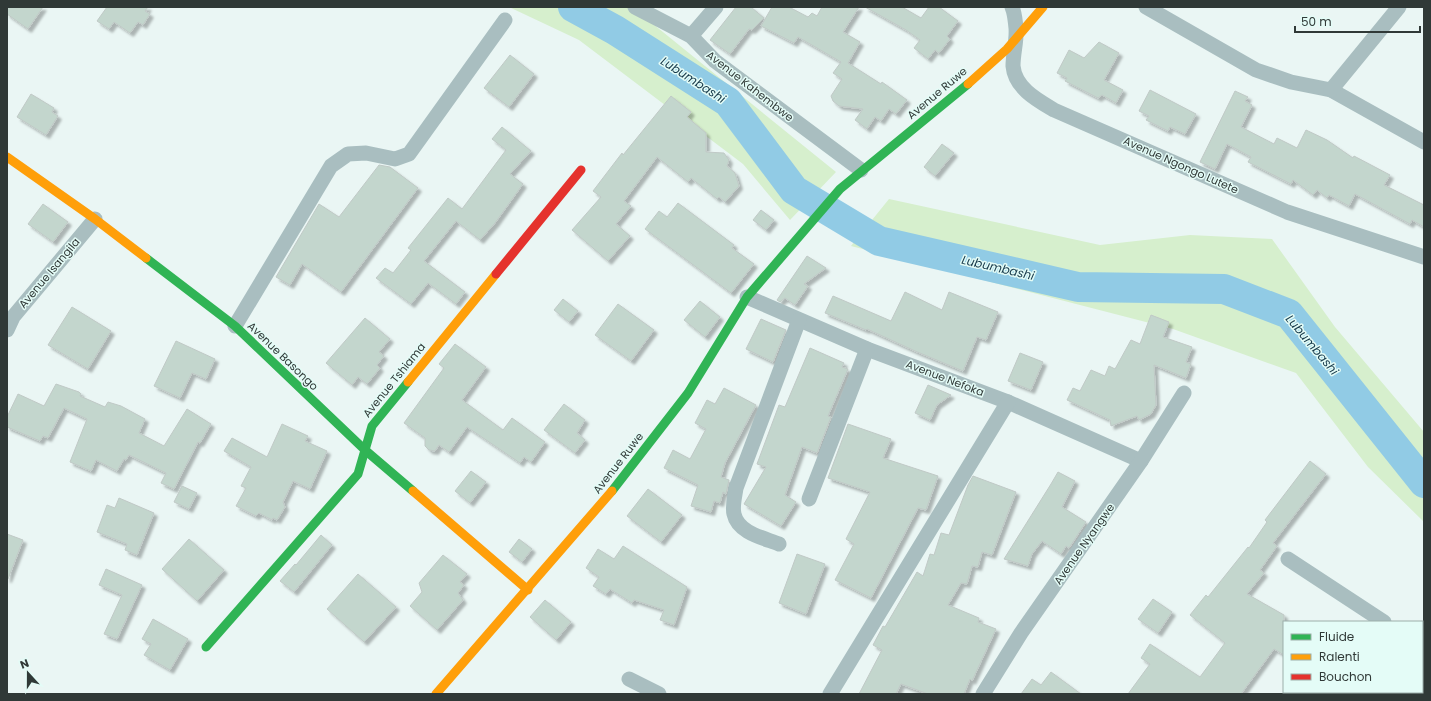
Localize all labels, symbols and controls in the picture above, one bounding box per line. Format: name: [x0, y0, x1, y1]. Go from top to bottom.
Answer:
scale bar: [1295, 8, 1420, 34]
text: 50 m: [1301, 13, 1332, 30]
street label: Avenue Kahembwe: [703, 47, 797, 125]
water label: Lubumbashi: [658, 52, 730, 107]
street label: Avenue Ruwe: [904, 63, 971, 123]
street label: Avenue Ngongo Lutete: [1121, 132, 1241, 198]
street label: Avenue Isangila: [15, 234, 83, 312]
water label: Lubumbashi: [960, 251, 1037, 284]
water label: Lubumbashi: [1282, 311, 1343, 379]
street label: Avenue Basongo: [244, 318, 322, 394]
street label: Avenue Tshiama: [359, 339, 429, 421]
street label: Avenue Nefoka: [904, 356, 986, 400]
street label: Avenue Ruwe: [589, 429, 647, 497]
street label: Avenue Nyangwe: [1050, 500, 1118, 588]
legend: [1283, 621, 1423, 693]
text: Fluide: [1319, 628, 1354, 645]
text: Ralenti: [1319, 648, 1360, 665]
north arrow: [8, 653, 48, 693]
text: N: [18, 655, 31, 673]
text: Bouchon: [1319, 668, 1372, 685]

